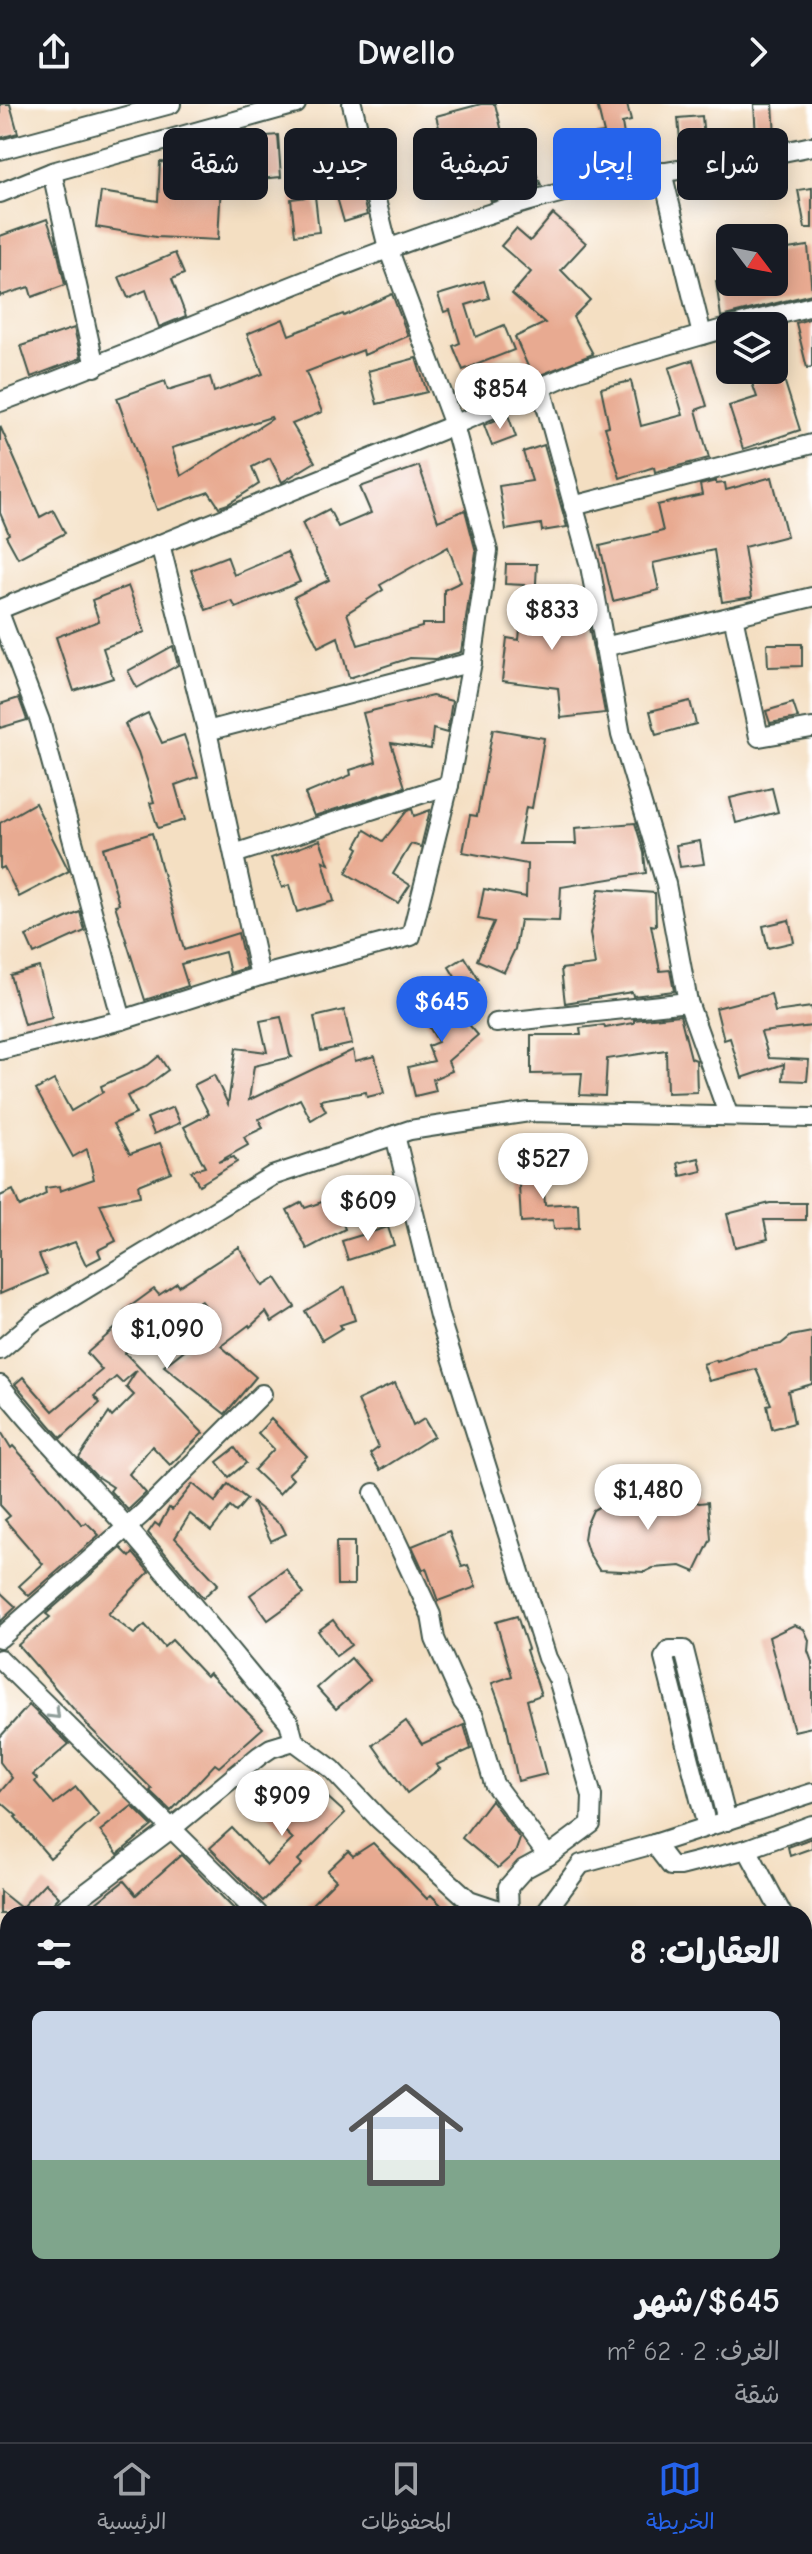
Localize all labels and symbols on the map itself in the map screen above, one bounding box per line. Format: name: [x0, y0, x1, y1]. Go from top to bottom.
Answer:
north arrow: [716, 224, 788, 296]
pin: $854: [453, 363, 547, 431]
pin: $833: [505, 584, 599, 652]
pin: $645: [395, 976, 489, 1044]
pin: $527: [496, 1133, 590, 1201]
pin: $609: [321, 1175, 415, 1243]
pin: $1,090: [102, 1303, 232, 1371]
pin: $1,480: [583, 1464, 713, 1532]
one-way arrow: [46, 1705, 60, 1720]
pin: $909: [235, 1770, 329, 1838]

